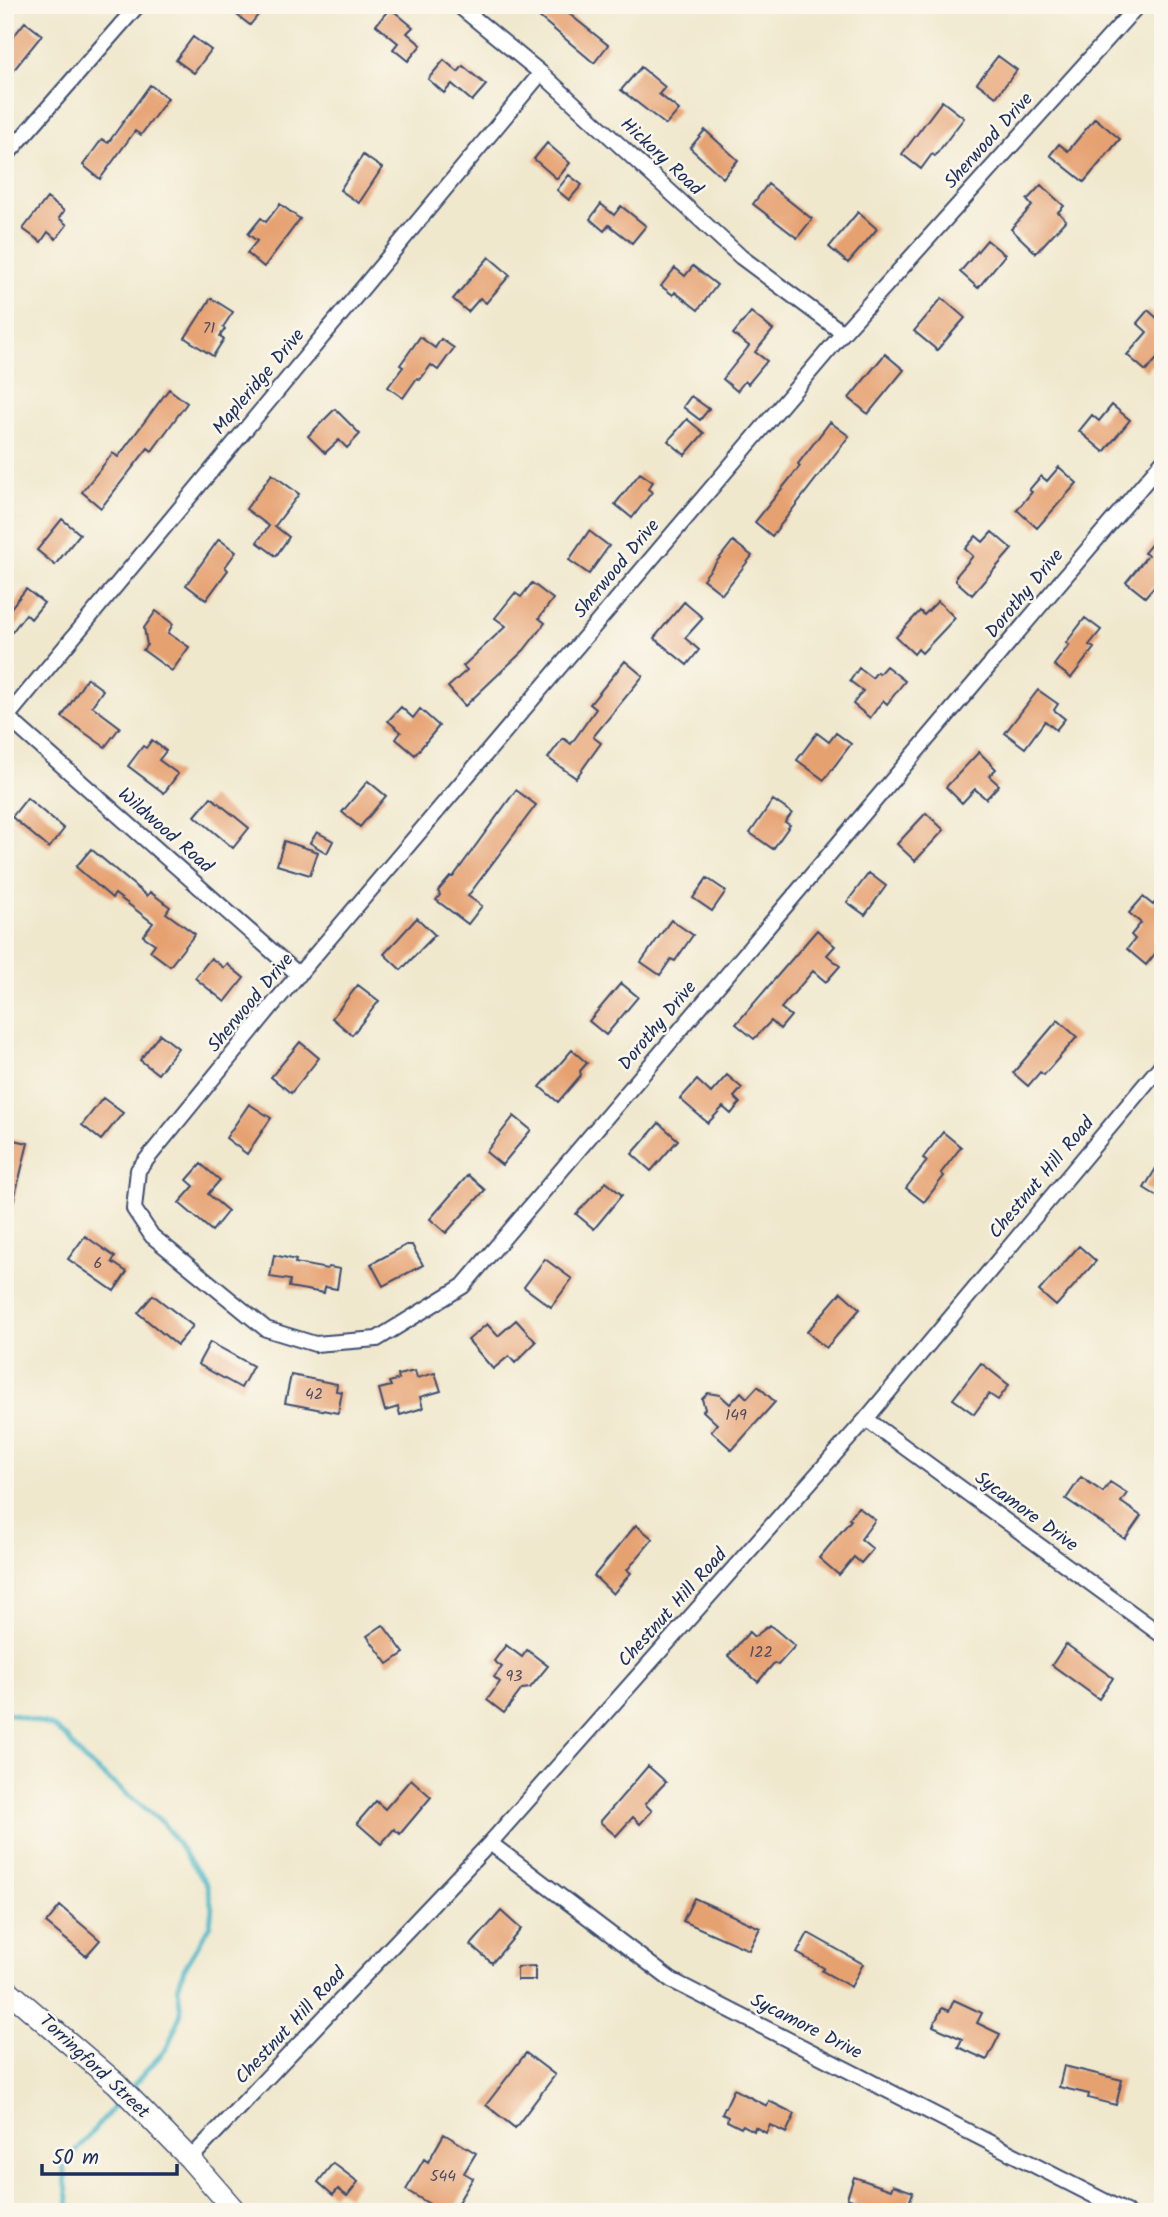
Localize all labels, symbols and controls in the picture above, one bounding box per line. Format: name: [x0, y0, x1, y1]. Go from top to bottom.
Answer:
street label: Sherwood Drive: [937, 85, 1041, 196]
street label: Hickory Road: [613, 111, 710, 204]
house number: 71: [203, 316, 215, 341]
street label: Mapleridge Drive: [205, 322, 313, 442]
street label: Sherwood Drive: [566, 512, 668, 625]
street label: Dorothy Drive: [978, 542, 1072, 646]
street label: Wildwood Road: [110, 781, 220, 882]
street label: Sherwood Drive: [200, 946, 302, 1059]
street label: Dorothy Drive: [611, 974, 705, 1078]
street label: Chestnut Hill Road: [982, 1110, 1103, 1246]
house number: 6: [94, 1251, 102, 1276]
house number: 42: [305, 1382, 323, 1407]
house number: 149: [725, 1403, 747, 1428]
street label: Sycamore Drive: [968, 1464, 1085, 1560]
street label: Chestnut Hill Road: [611, 1541, 735, 1675]
house number: 122: [749, 1640, 773, 1665]
house number: 93: [506, 1664, 522, 1689]
street label: Chestnut Hill Road: [228, 1960, 354, 2092]
street label: Sycamore Drive: [745, 1986, 868, 2068]
street label: Torringford Street: [32, 2007, 157, 2127]
scale bar: [42, 2133, 177, 2177]
text: 50 m: [52, 2142, 99, 2175]
house number: 544: [430, 2164, 456, 2189]

